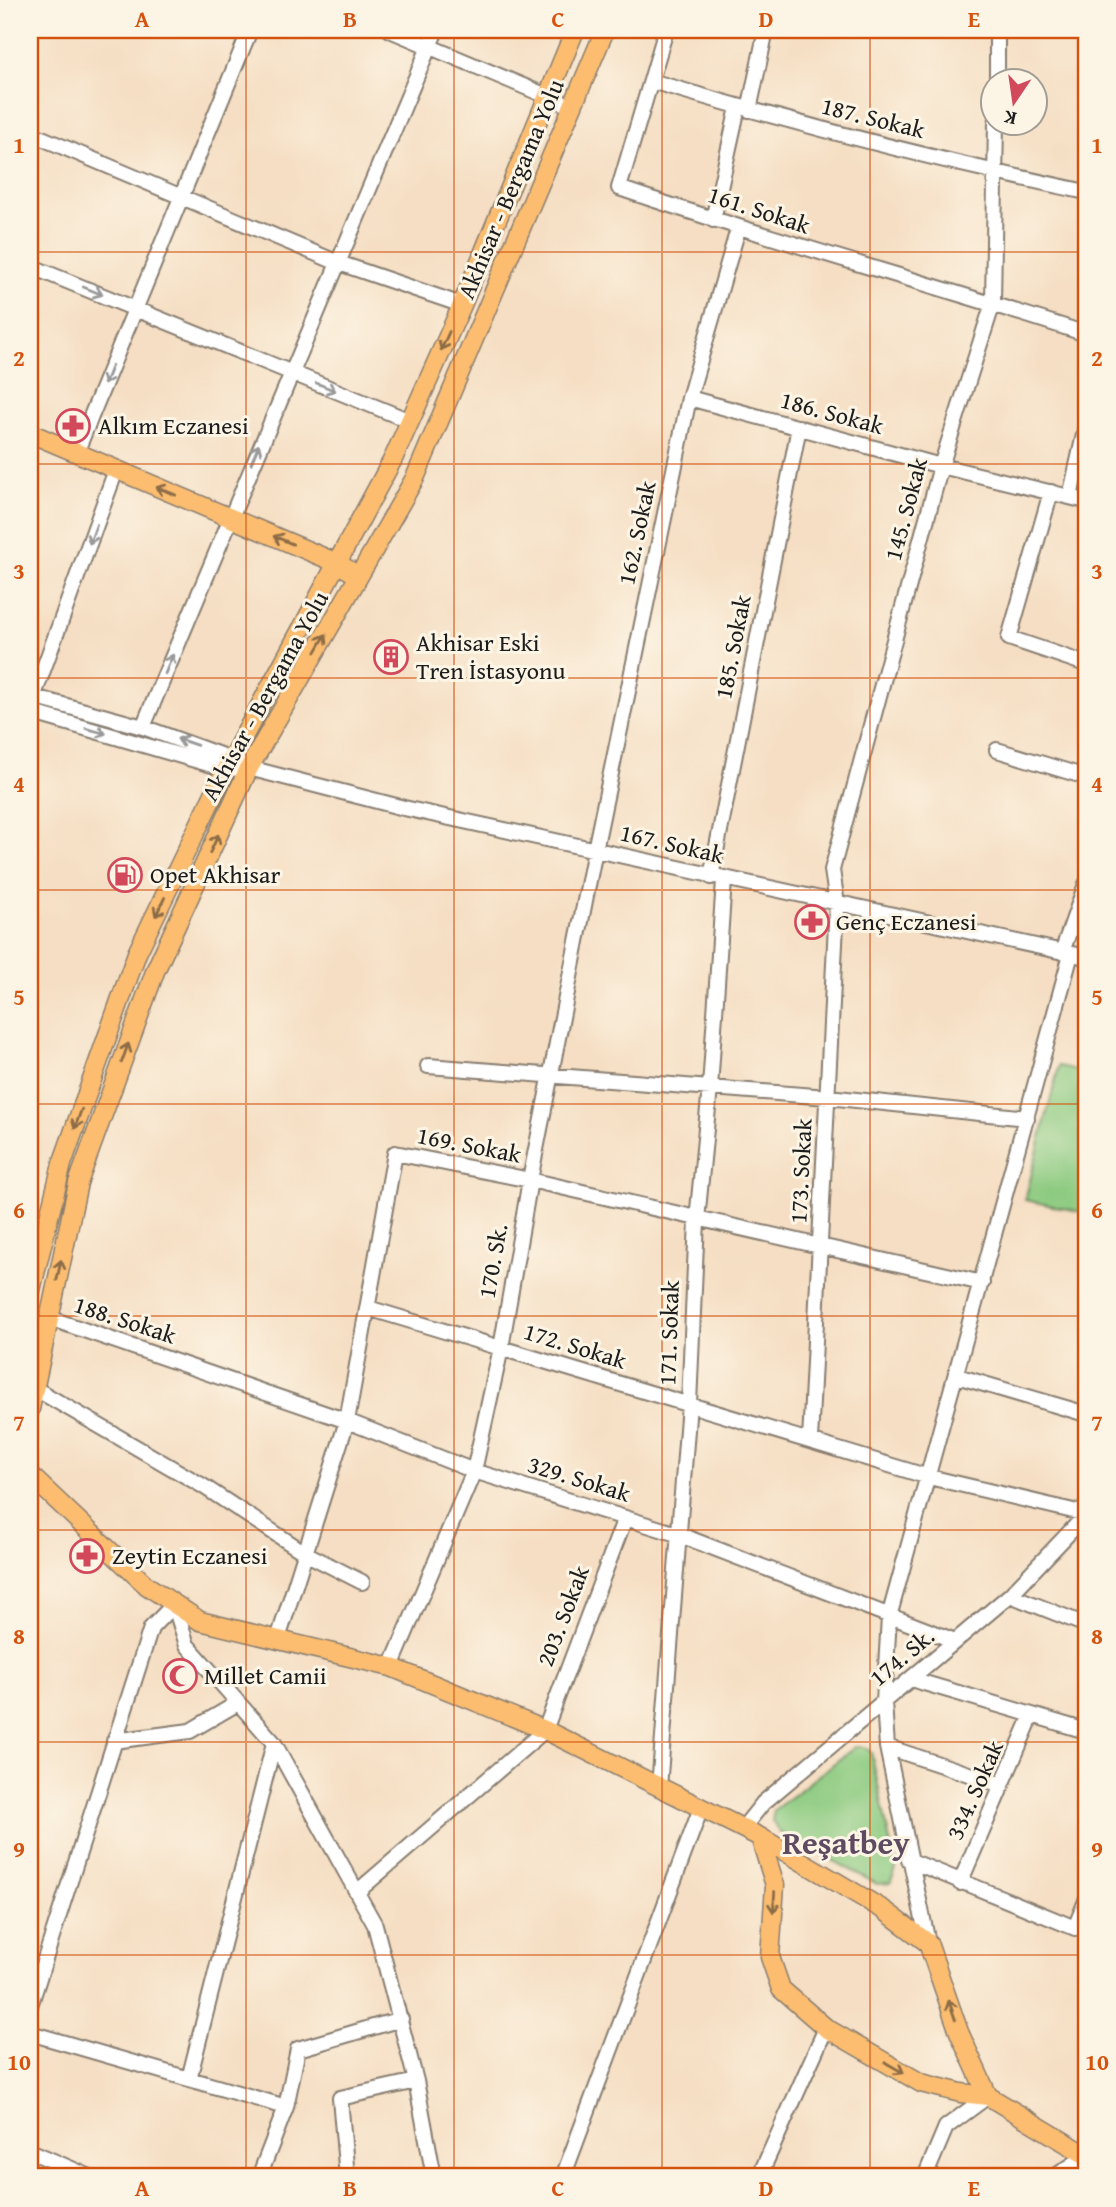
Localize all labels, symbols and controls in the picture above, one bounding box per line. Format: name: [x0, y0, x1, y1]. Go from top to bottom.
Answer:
text: A: [135, 2, 150, 35]
text: B: [343, 2, 357, 35]
text: C: [551, 2, 565, 35]
text: D: [759, 2, 774, 35]
text: E: [968, 2, 980, 35]
north arrow: [979, 66, 1050, 136]
street label: Akhisar - Bergama Yolu: [448, 73, 573, 304]
street label: 187. Sokak: [818, 88, 929, 147]
text: K: [1001, 104, 1019, 134]
text: 1: [13, 128, 25, 161]
text: 1: [1091, 128, 1103, 161]
street label: 161. Sokak: [704, 177, 815, 243]
one-way arrow: [82, 286, 103, 299]
one-way arrow: [438, 330, 451, 352]
text: 2: [13, 341, 25, 374]
text: 2: [1091, 341, 1103, 374]
one-way arrow: [101, 363, 114, 385]
one-way arrow: [315, 381, 336, 394]
street label: 186. Sokak: [777, 382, 888, 443]
pharmacy icon: Alkım Eczanesi: [54, 407, 92, 445]
place label: Alkım Eczanesi: [98, 408, 249, 443]
one-way arrow: [250, 444, 263, 466]
street label: 145. Sokak: [875, 453, 936, 564]
street label: 162. Sokak: [608, 477, 665, 588]
one-way arrow: [156, 483, 177, 496]
one-way arrow: [85, 522, 98, 544]
one-way arrow: [273, 533, 294, 546]
text: 3: [13, 554, 25, 587]
text: 3: [1091, 554, 1103, 587]
street label: Akhisar - Bergama Yolu: [192, 584, 337, 807]
street label: 185. Sokak: [705, 591, 760, 702]
place label: Akhisar Eski Tren İstasyonu: [416, 625, 565, 688]
one-way arrow: [315, 633, 328, 654]
building icon: Akhisar Eski Tren İstasyonu: [372, 638, 410, 676]
one-way arrow: [164, 653, 177, 675]
one-way arrow: [84, 725, 106, 738]
one-way arrow: [176, 735, 198, 747]
text: 4: [13, 767, 25, 800]
text: 4: [1091, 767, 1103, 800]
street label: 167. Sokak: [617, 815, 728, 873]
one-way arrow: [208, 834, 221, 855]
fuel station icon: Opet Akhisar: [106, 856, 144, 894]
place label: Opet Akhisar: [150, 857, 280, 892]
one-way arrow: [153, 895, 166, 917]
pharmacy icon: Genç Eczanesi: [793, 903, 831, 941]
place label: Genç Eczanesi: [836, 904, 977, 939]
text: 5: [13, 980, 25, 1013]
text: 5: [1091, 980, 1103, 1013]
one-way arrow: [120, 1043, 132, 1065]
one-way arrow: [71, 1107, 83, 1129]
street label: 169. Sokak: [414, 1117, 525, 1172]
street label: 173. Sokak: [780, 1117, 821, 1225]
text: 6: [13, 1193, 25, 1226]
text: 6: [1091, 1193, 1103, 1226]
street label: 170. Sk.: [469, 1221, 516, 1301]
one-way arrow: [53, 1259, 66, 1282]
street label: 171. Sokak: [649, 1279, 688, 1386]
street label: 188. Sokak: [70, 1287, 181, 1353]
street label: 172. Sokak: [520, 1313, 631, 1378]
text: 7: [13, 1406, 25, 1439]
text: 7: [1091, 1406, 1103, 1439]
street label: 329. Sokak: [524, 1446, 635, 1511]
pharmacy icon: Zeytin Eczanesi: [68, 1537, 106, 1575]
place label: Zeytin Eczanesi: [112, 1538, 268, 1573]
street label: 203. Sokak: [527, 1560, 598, 1671]
text: 8: [13, 1619, 25, 1652]
street label: 174. Sk.: [862, 1619, 942, 1694]
text: 8: [1091, 1619, 1103, 1652]
mosque icon: Millet Camii: [161, 1657, 199, 1695]
place label: Millet Camii: [204, 1658, 327, 1693]
street label: 334. Sokak: [937, 1734, 1012, 1845]
district label: Reşatbey: [782, 1819, 910, 1866]
text: 9: [13, 1832, 25, 1865]
text: 9: [1091, 1832, 1103, 1865]
one-way arrow: [767, 1891, 780, 1913]
one-way arrow: [945, 2000, 957, 2022]
text: 10: [7, 2045, 31, 2078]
text: 10: [1085, 2045, 1109, 2078]
one-way arrow: [884, 2061, 904, 2075]
text: A: [135, 2171, 150, 2204]
text: B: [343, 2171, 357, 2204]
text: C: [551, 2171, 565, 2204]
text: D: [759, 2171, 774, 2204]
text: E: [968, 2171, 980, 2204]

